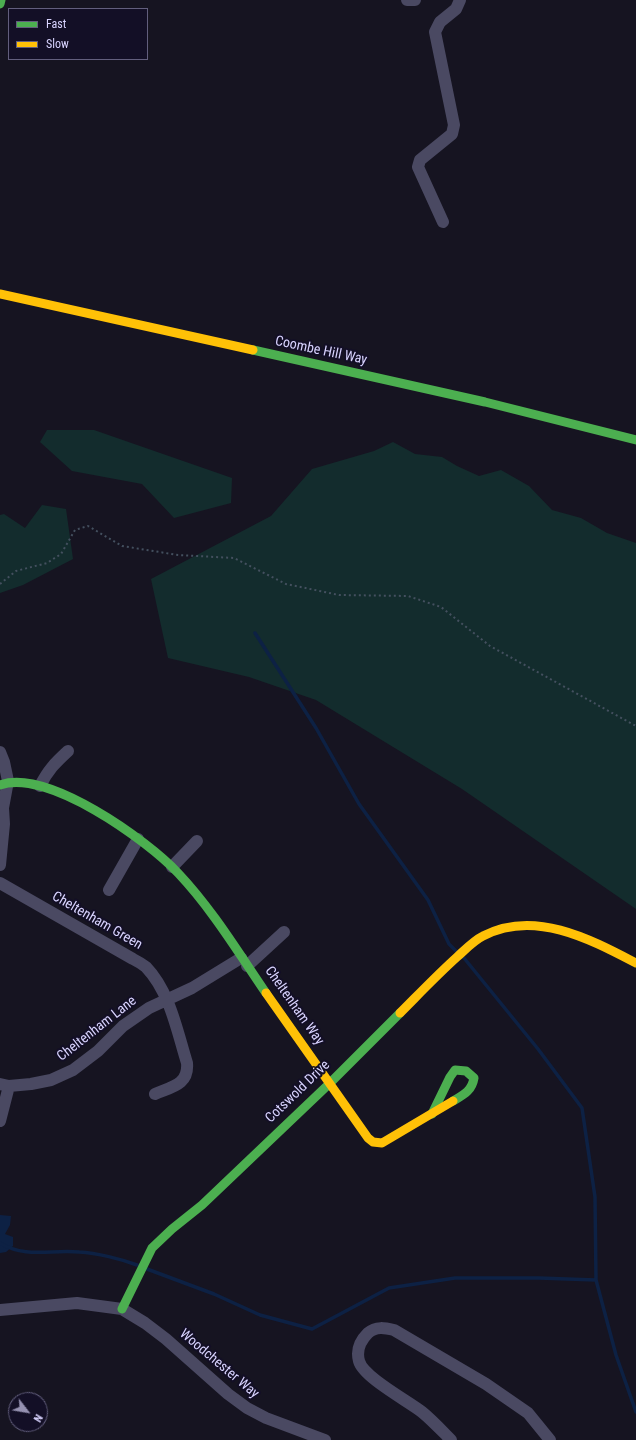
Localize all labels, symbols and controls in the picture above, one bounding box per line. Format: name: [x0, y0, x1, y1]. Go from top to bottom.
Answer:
legend: [8, 8, 148, 60]
text: Fast: [46, 17, 66, 31]
text: Slow: [46, 37, 69, 51]
street label: Coombe Hill Way: [273, 333, 369, 369]
street label: Cheltenham Green: [49, 888, 145, 954]
street label: Cheltenham Way: [261, 963, 327, 1049]
street label: Cheltenham Lane: [54, 993, 140, 1065]
street label: Cotswold Drive: [262, 1057, 334, 1127]
street label: Woodchester Way: [176, 1326, 262, 1402]
north arrow: [8, 1392, 48, 1432]
text: N: [31, 1412, 45, 1424]

